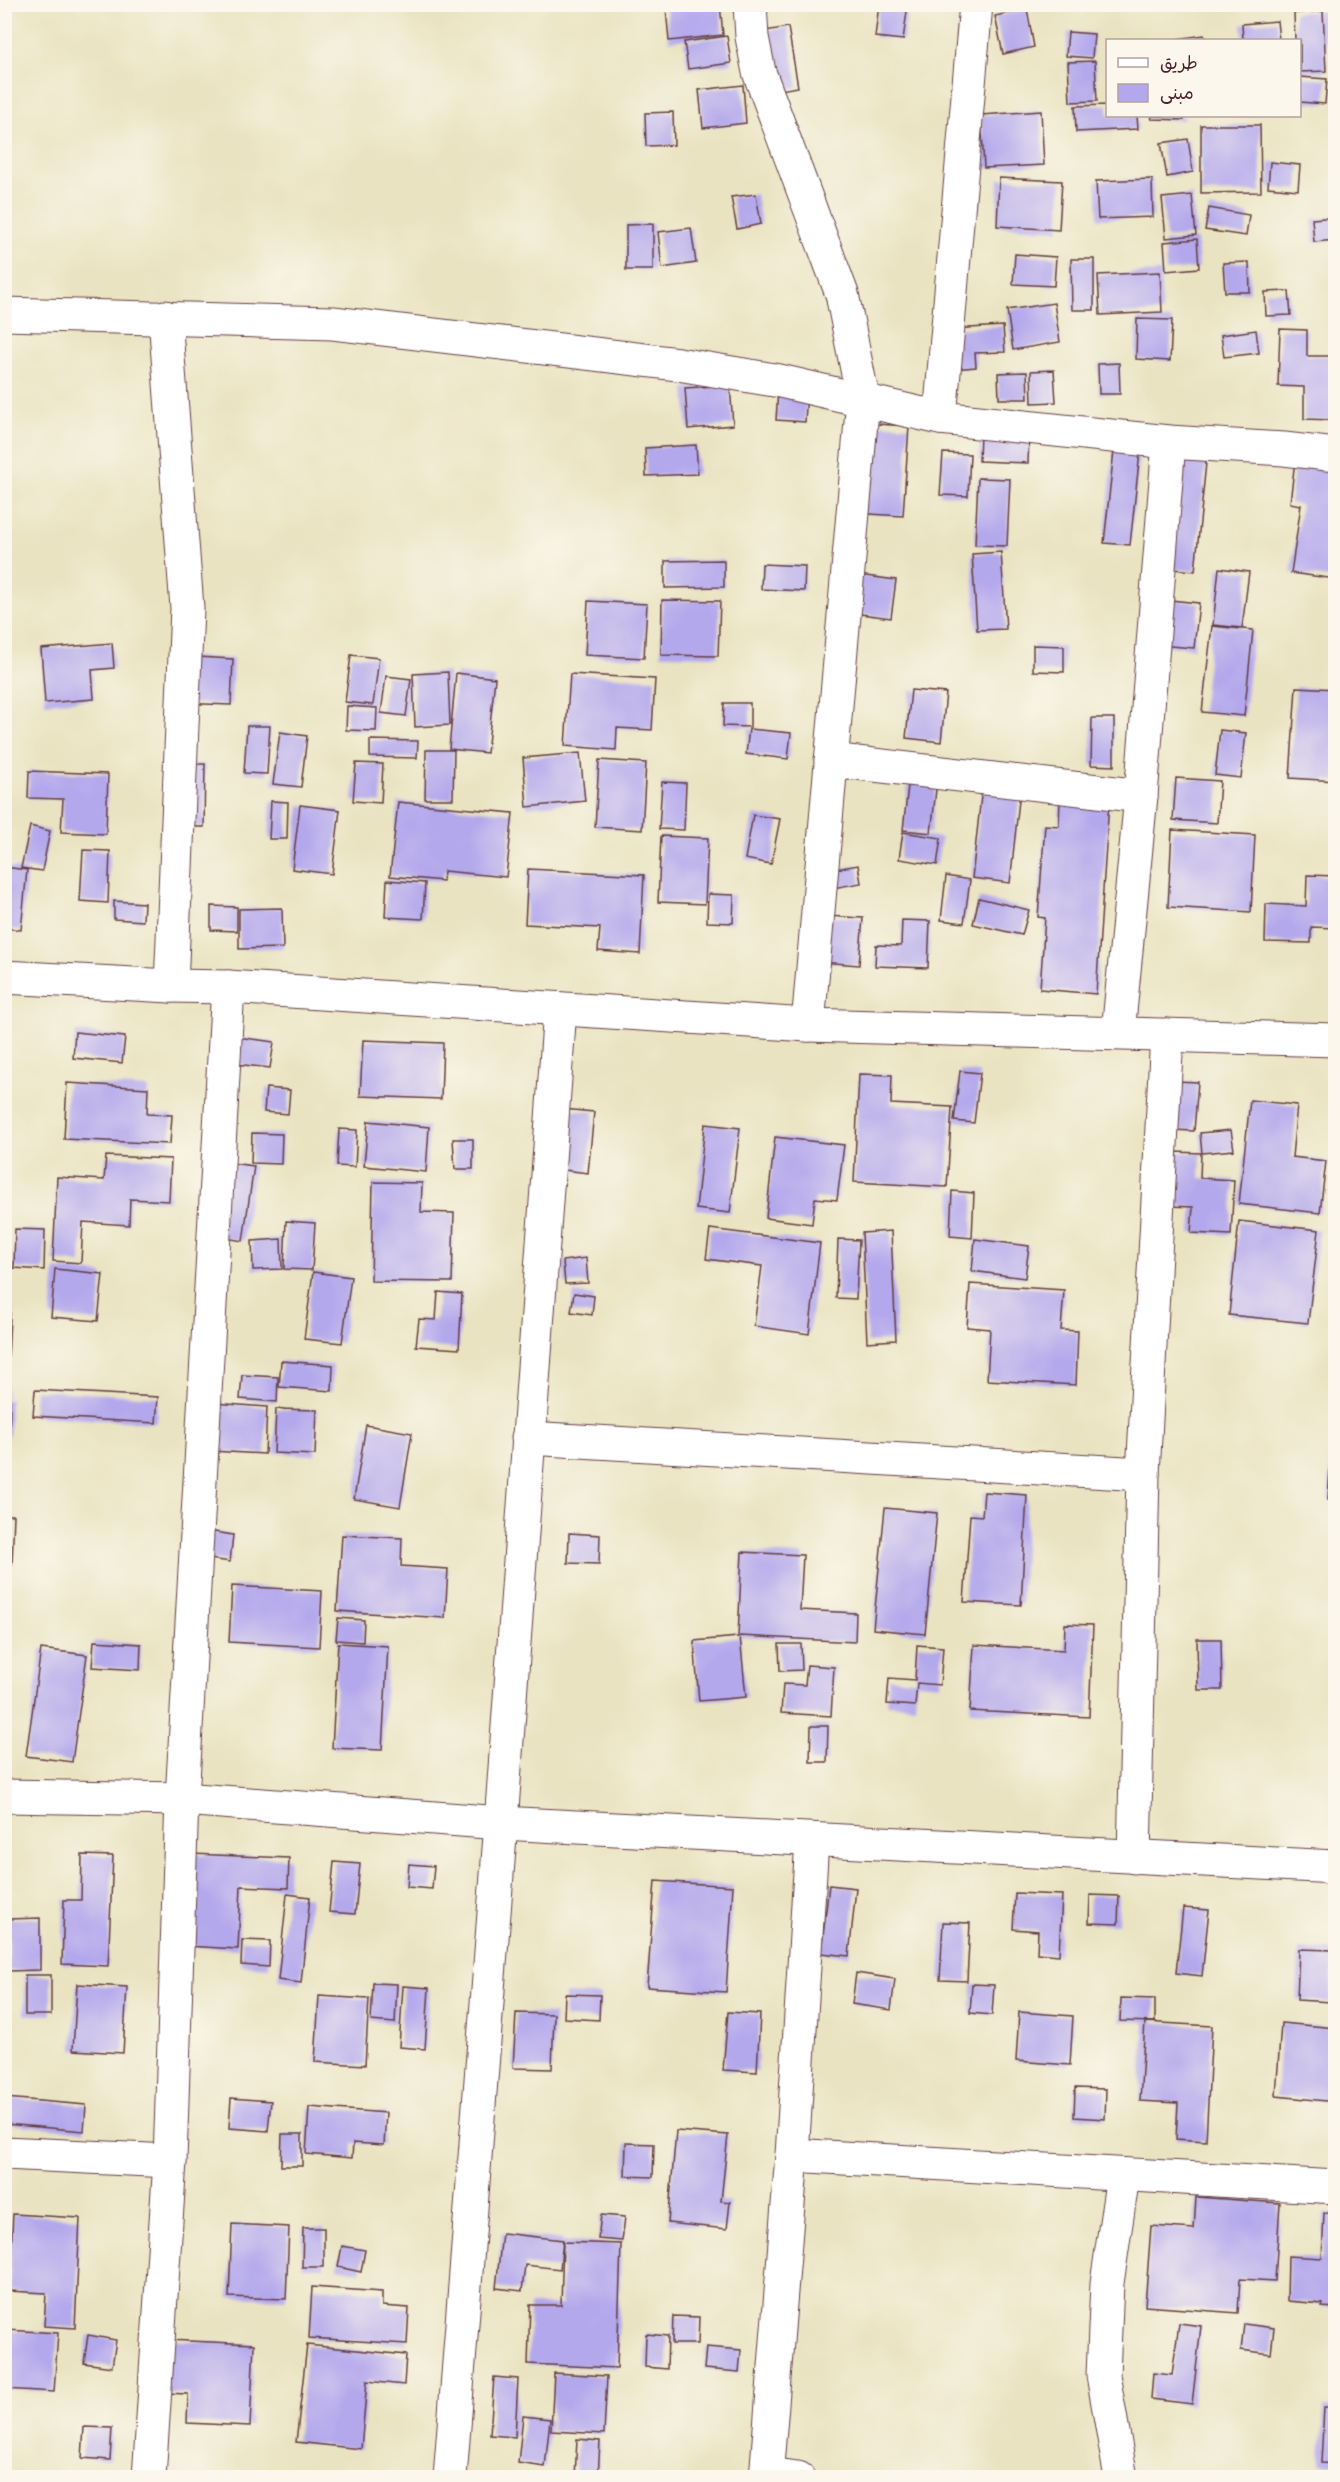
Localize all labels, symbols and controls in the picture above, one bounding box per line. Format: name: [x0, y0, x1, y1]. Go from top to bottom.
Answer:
legend: [1106, 39, 1301, 117]
text: طريق: [1160, 51, 1198, 76]
text: مبنى: [1160, 81, 1194, 106]

